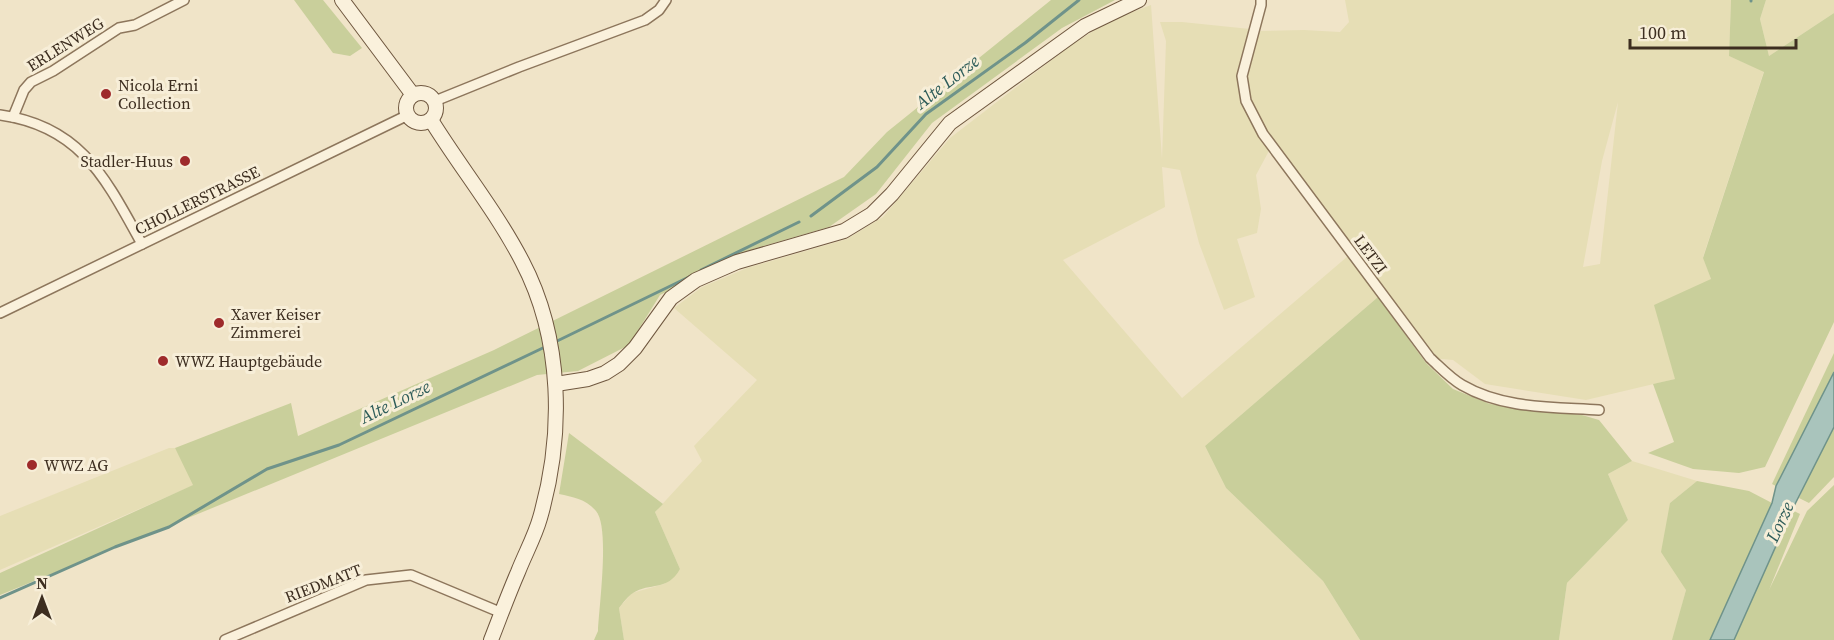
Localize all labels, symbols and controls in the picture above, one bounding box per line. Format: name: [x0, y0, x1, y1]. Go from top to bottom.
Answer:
street label: ERLENWEG: [22, 12, 108, 76]
scale bar: [1630, 12, 1796, 50]
text: 100 m: [1639, 20, 1686, 45]
water label: Alte Lorze: [908, 48, 985, 115]
place label: Nicola Erni Collection: [118, 74, 199, 114]
marker: Nicola Erni Collection: [99, 87, 113, 101]
place label: Stadler-Huus: [80, 150, 173, 172]
marker: Stadler-Huus: [178, 154, 192, 168]
street label: CHOLLERSTRASSE: [131, 160, 263, 240]
street label: LETZI: [1349, 230, 1393, 278]
place label: Xaver Keiser Zimmerei: [231, 303, 321, 343]
marker: Xaver Keiser Zimmerei: [212, 316, 226, 330]
place label: WWZ Hauptgebäude: [175, 350, 322, 372]
marker: WWZ Hauptgebäude: [156, 354, 170, 368]
water label: Alte Lorze: [354, 373, 435, 430]
place label: WWZ AG: [44, 454, 108, 476]
marker: WWZ AG: [25, 458, 39, 472]
water label: Lorze: [1759, 497, 1800, 547]
street label: RIEDMATT: [281, 558, 365, 608]
north arrow: [12, 568, 72, 628]
text: N: [36, 572, 48, 594]

